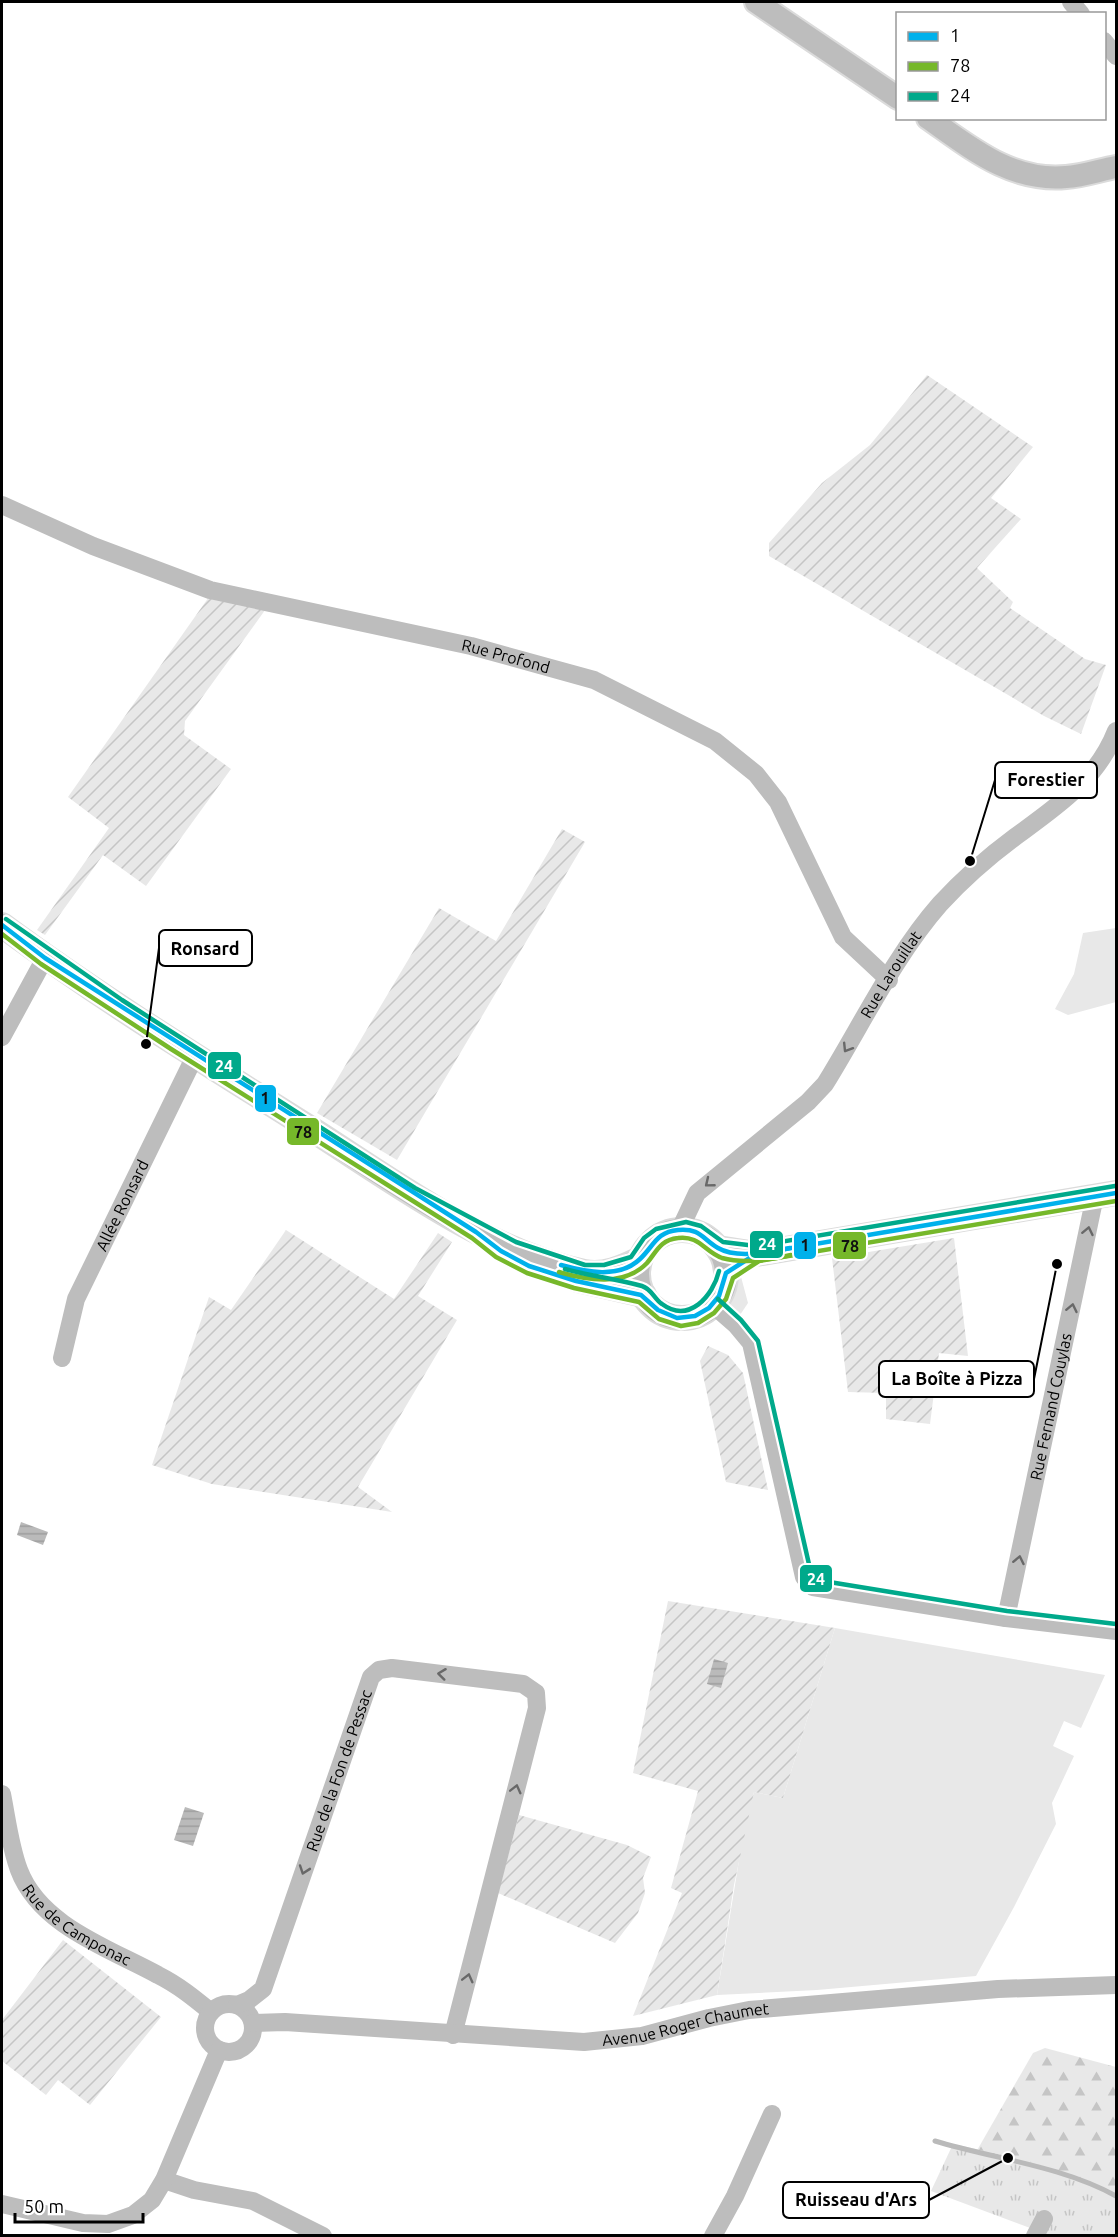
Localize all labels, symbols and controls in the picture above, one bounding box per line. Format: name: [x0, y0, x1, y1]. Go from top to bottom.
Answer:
legend: [896, 12, 1106, 120]
text: 1: [950, 25, 960, 45]
text: 78: [950, 55, 970, 75]
text: 24: [950, 85, 970, 105]
street label: Rue Profond: [460, 635, 552, 676]
callout: Forestier: [995, 762, 1097, 798]
text: Forestier: [1007, 769, 1085, 789]
street label: Rue Larouillat: [857, 926, 925, 1021]
callout: Ronsard: [159, 930, 252, 966]
text: Ronsard: [170, 938, 240, 958]
one-way arrow: [843, 1042, 855, 1052]
line badge: 24: [207, 1051, 242, 1080]
text: 24: [215, 1057, 233, 1075]
line badge: 1: [254, 1084, 277, 1113]
text: 1: [260, 1089, 270, 1107]
line badge: 78: [286, 1117, 320, 1146]
text: 78: [294, 1123, 312, 1141]
street label: Allée Ronsard: [92, 1157, 152, 1254]
one-way arrow: [705, 1176, 716, 1187]
one-way arrow: [1081, 1226, 1094, 1236]
line badge: 24: [749, 1230, 784, 1259]
line badge: 1: [793, 1231, 817, 1260]
line badge: 78: [832, 1231, 867, 1260]
text: 24: [758, 1235, 776, 1253]
text: 1: [800, 1236, 810, 1254]
text: 78: [841, 1237, 859, 1255]
one-way arrow: [1065, 1303, 1078, 1313]
street label: Rue Fernand Couylas: [1026, 1331, 1075, 1482]
callout: La Boîte à Pizza: [879, 1361, 1034, 1397]
text: La Boîte à Pizza: [891, 1368, 1023, 1388]
one-way arrow: [1011, 1556, 1024, 1566]
line badge: 24: [799, 1564, 833, 1593]
text: 24: [807, 1570, 825, 1588]
one-way arrow: [438, 1668, 447, 1681]
street label: Rue de la Fon de Pessac: [302, 1687, 375, 1854]
one-way arrow: [509, 1784, 522, 1794]
one-way arrow: [299, 1864, 312, 1875]
street label: Rue de Camponac: [19, 1881, 134, 1969]
one-way arrow: [460, 1973, 473, 1983]
street label: Avenue Roger Chaumet: [601, 1999, 770, 2049]
callout: Ruisseau d'Ars: [783, 2182, 929, 2218]
scale bar: [15, 2186, 142, 2224]
text: Ruisseau d'Ars: [795, 2189, 917, 2209]
text: 50 m: [24, 2196, 64, 2216]

